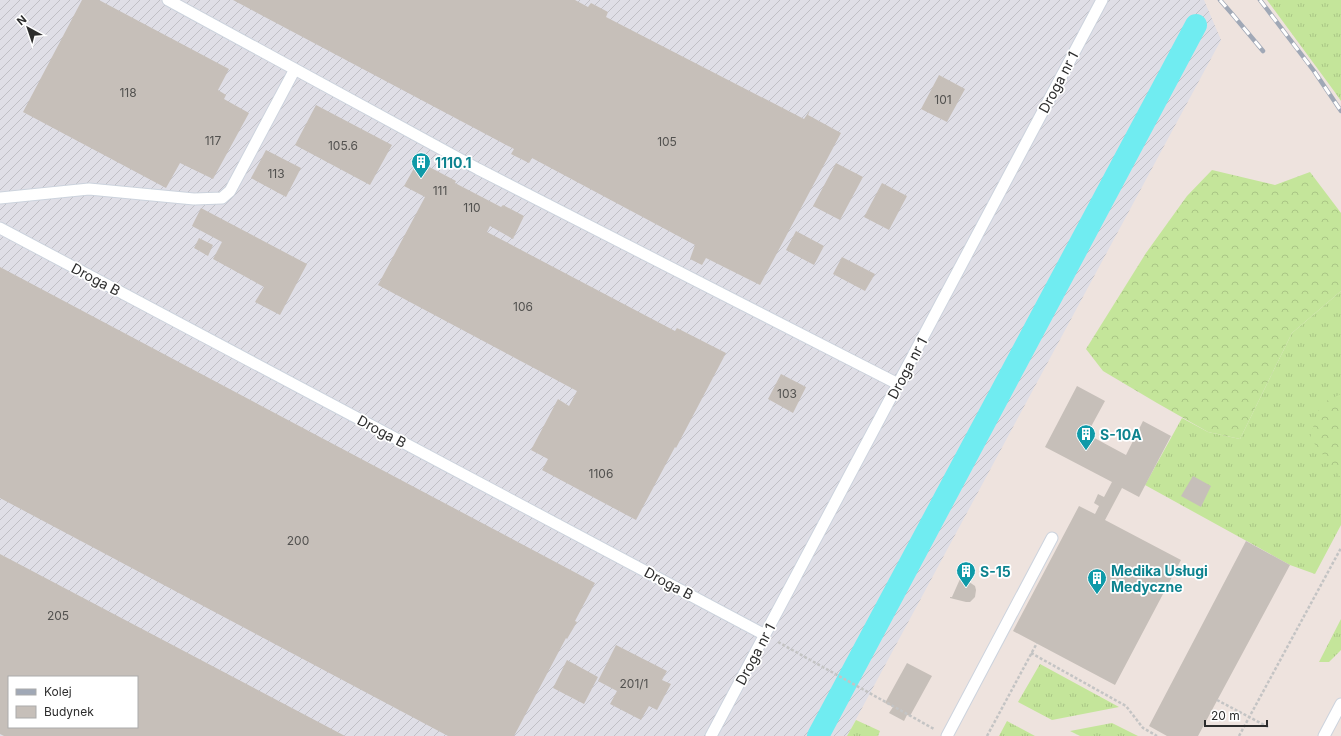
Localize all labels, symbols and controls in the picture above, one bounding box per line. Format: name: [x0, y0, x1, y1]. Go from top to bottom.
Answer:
north arrow: [8, 8, 48, 48]
text: N: [14, 12, 29, 28]
street label: Droga nr 1: [1035, 48, 1081, 116]
house number: 118: [119, 85, 137, 100]
house number: 101: [934, 92, 952, 107]
house number: 117: [205, 133, 221, 148]
house number: 105: [657, 134, 677, 149]
house number: 105.6: [328, 138, 358, 153]
building icon: 1110.1: [410, 151, 432, 179]
place label: 1110.1: [435, 154, 472, 171]
house number: 113: [267, 166, 285, 181]
house number: 111: [433, 183, 447, 198]
house number: 110: [463, 200, 481, 215]
street label: Droga B: [69, 259, 123, 299]
house number: 106: [513, 299, 533, 314]
street label: Droga nr 1: [884, 334, 930, 402]
house number: 103: [777, 386, 797, 401]
street label: Droga B: [355, 411, 409, 451]
building icon: S-10A: [1075, 423, 1097, 451]
place label: S-10A: [1100, 426, 1142, 443]
house number: 1106: [589, 466, 613, 481]
house number: 200: [287, 533, 309, 548]
building icon: S-15: [955, 560, 977, 588]
place label: Medika Usługi Medyczne: [1111, 562, 1208, 595]
street label: Droga B: [642, 563, 696, 603]
place label: S-15: [980, 563, 1011, 580]
building icon: Medika Usługi Medyczne: [1086, 567, 1108, 595]
house number: 205: [47, 608, 69, 623]
street label: Droga nr 1: [732, 620, 778, 688]
legend: [8, 676, 138, 728]
house number: 201/1: [620, 676, 648, 691]
text: Kolej: [44, 684, 72, 699]
scale bar: [1205, 702, 1267, 728]
text: Budynek: [44, 704, 94, 719]
text: 20 m: [1211, 708, 1240, 723]

